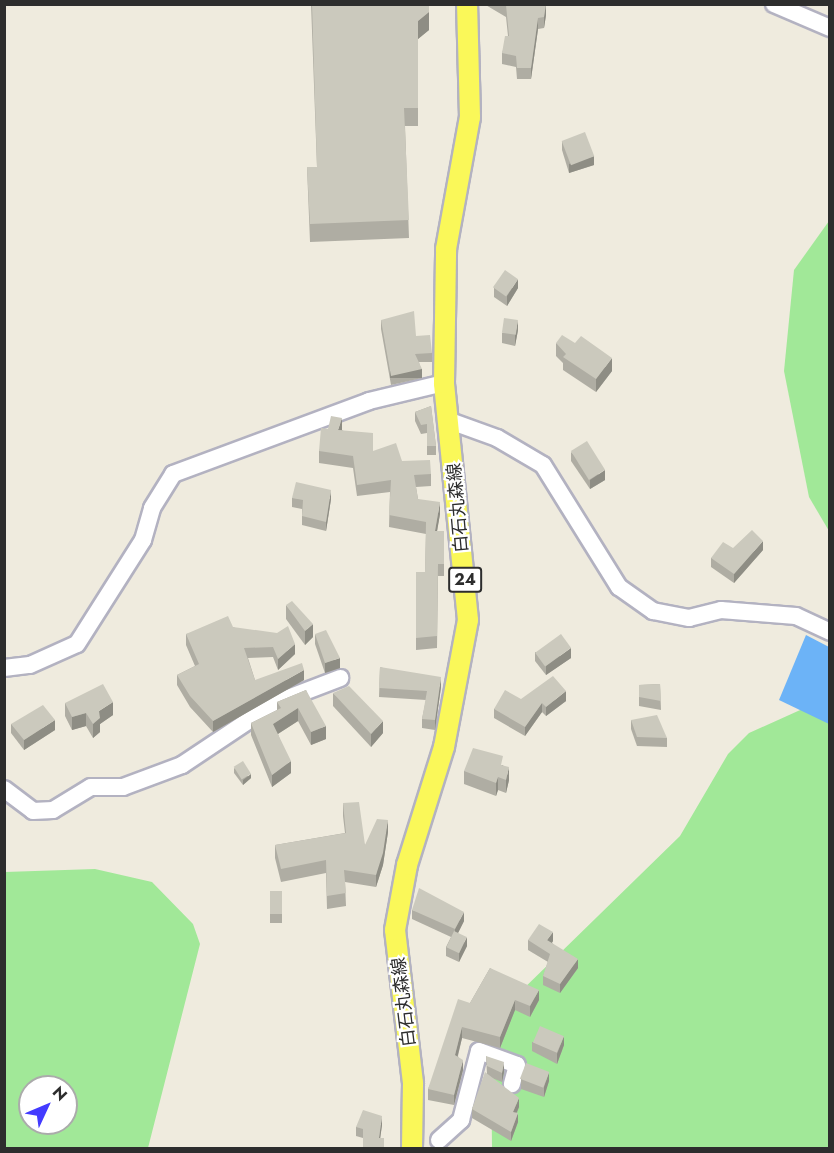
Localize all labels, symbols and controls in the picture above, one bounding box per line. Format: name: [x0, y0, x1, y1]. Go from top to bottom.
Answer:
street label: 白石丸森線: [443, 462, 473, 554]
road number: 24: [447, 567, 483, 593]
street label: 白石丸森線: [388, 956, 420, 1048]
north arrow: [18, 1075, 78, 1135]
text: N: [47, 1081, 73, 1106]

